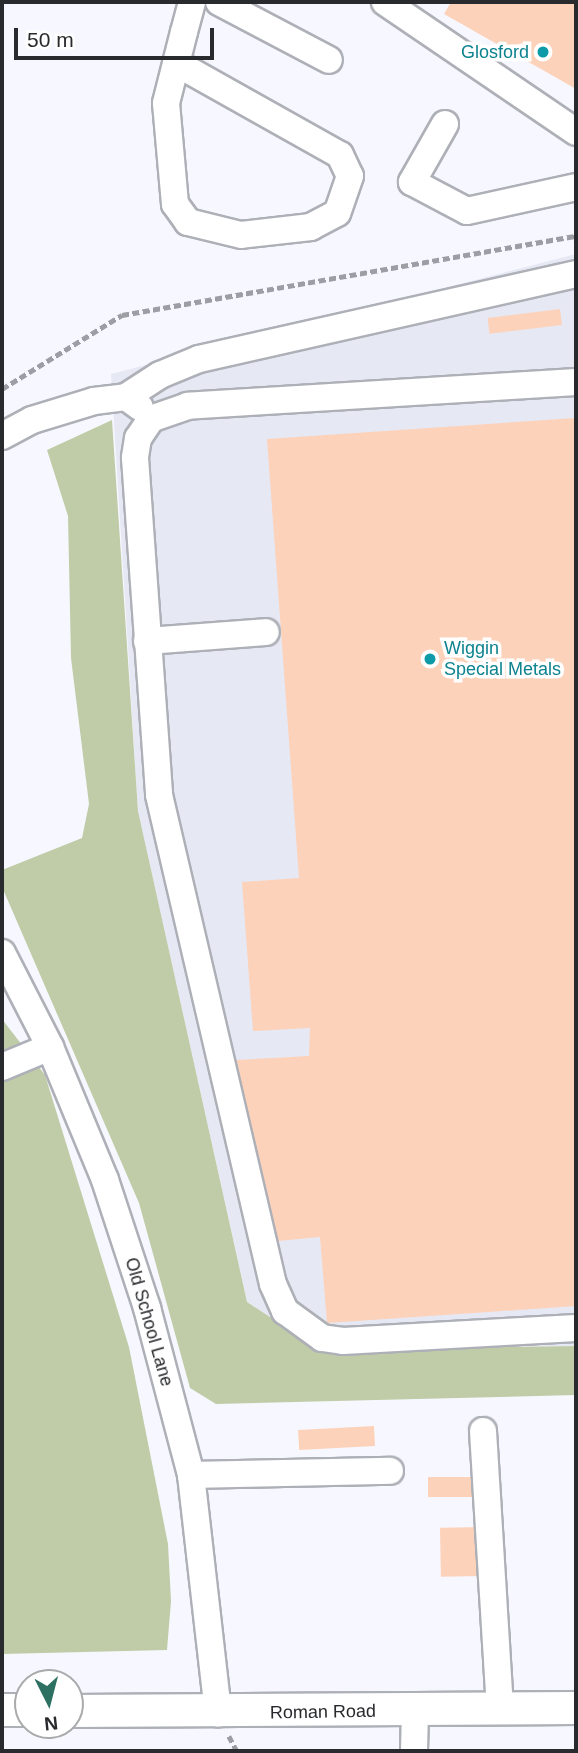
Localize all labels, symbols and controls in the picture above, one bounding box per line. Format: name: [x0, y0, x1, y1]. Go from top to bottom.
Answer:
scale bar: [18, 14, 217, 58]
text: 50 m: [27, 28, 74, 51]
place label: Glosford: [461, 41, 529, 63]
marker: Glosford: [535, 44, 551, 60]
place label: Wiggin Special Metals: [444, 638, 561, 680]
marker: Wiggin Special Metals: [422, 651, 438, 667]
street label: Old School Lane: [120, 1255, 178, 1389]
north arrow: [14, 1669, 84, 1739]
street label: Roman Road: [270, 1700, 376, 1724]
text: N: [43, 1712, 59, 1735]

